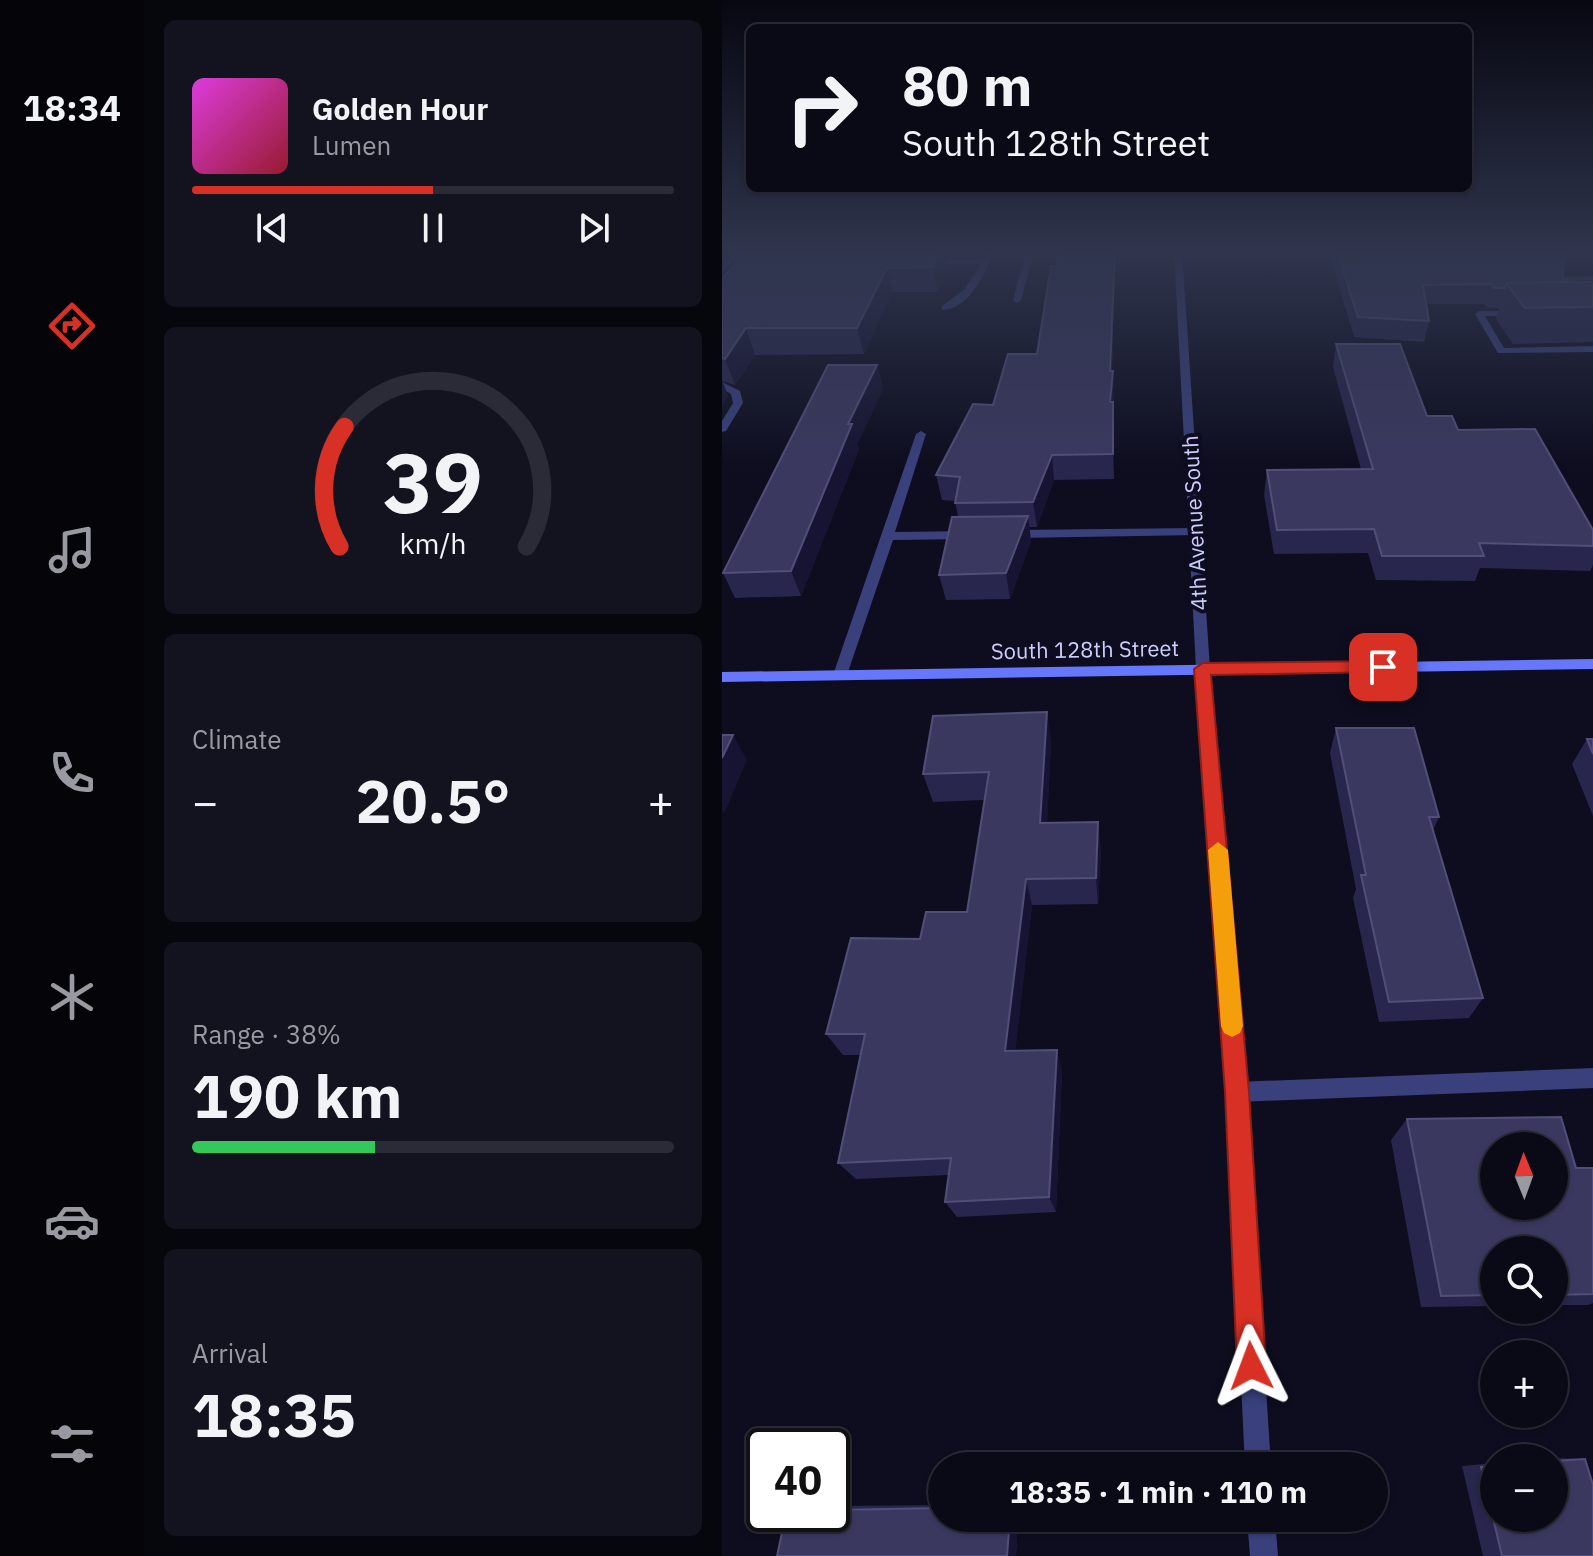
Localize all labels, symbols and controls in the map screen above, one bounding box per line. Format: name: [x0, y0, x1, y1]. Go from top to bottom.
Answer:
text: 80 m: [902, 49, 1032, 121]
icon: right: [770, 56, 874, 160]
text: 18:34: [23, 84, 121, 131]
text: Golden Hour: [312, 89, 488, 128]
text: South 128th Street: [902, 119, 1210, 166]
text: Lumen: [312, 128, 391, 162]
icon: previous: [250, 206, 294, 250]
icon: pause: [411, 206, 455, 250]
icon: next: [572, 206, 616, 250]
icon: directions: [44, 298, 100, 354]
text: 39: [383, 427, 483, 535]
street label: 4th Avenue South: [1175, 435, 1213, 611]
icon: music: [44, 522, 100, 578]
text: km/h: [399, 525, 467, 562]
street label: South 128th Street: [991, 633, 1179, 665]
pin: [1349, 633, 1417, 701]
icon: arrive: [1361, 645, 1405, 689]
text: Climate: [192, 722, 282, 756]
icon: phone: [44, 745, 100, 801]
text: 20.5°: [356, 761, 510, 840]
text: −: [192, 773, 218, 830]
text: +: [648, 773, 674, 830]
icon: climate: [44, 969, 100, 1025]
text: Range · 38%: [192, 1017, 341, 1051]
text: 190 km: [192, 1056, 402, 1135]
north arrow: [1480, 1132, 1568, 1220]
map controls: [1480, 1132, 1568, 1532]
icon: car: [44, 1193, 100, 1249]
button: search: [1480, 1236, 1568, 1324]
position arrow: [1209, 1324, 1293, 1408]
text: Arrival: [192, 1336, 268, 1370]
button: +: [1480, 1340, 1568, 1428]
text: 18:35: [192, 1375, 356, 1454]
icon: filters: [44, 1416, 100, 1472]
speed limit sign: 40: [746, 1428, 850, 1532]
button: −: [1480, 1444, 1568, 1532]
text: 18:35 · 1 min · 110 m: [1009, 1472, 1307, 1511]

